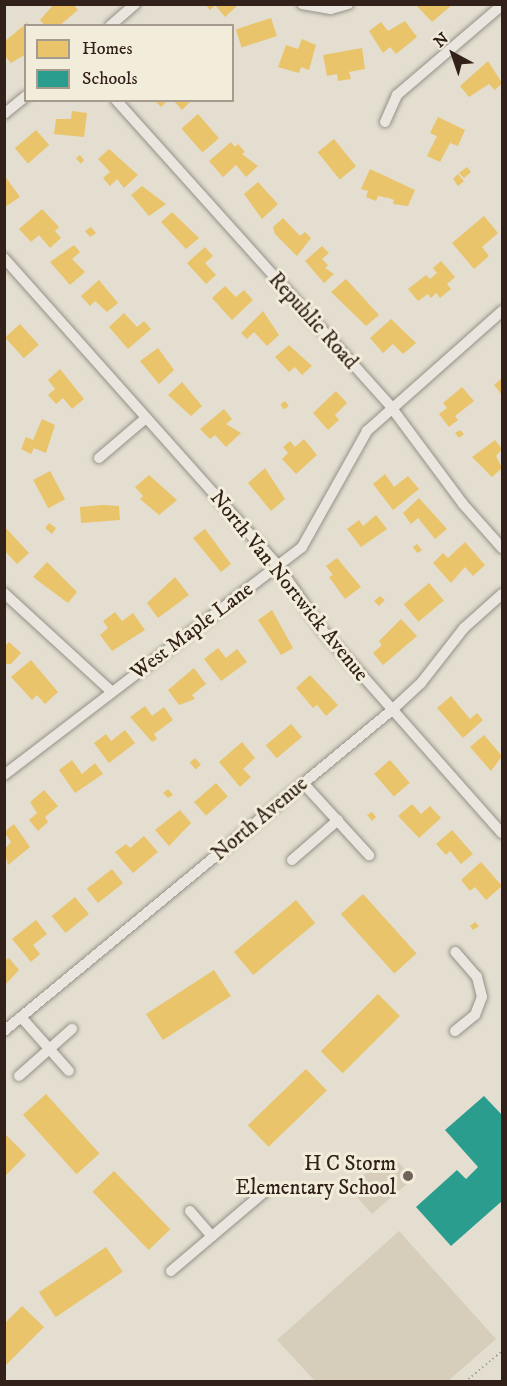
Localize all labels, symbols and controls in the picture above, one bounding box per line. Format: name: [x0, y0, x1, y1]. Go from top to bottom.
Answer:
legend: [24, 24, 234, 102]
north arrow: [423, 24, 483, 84]
text: N: [430, 28, 453, 52]
text: Homes: [82, 38, 133, 60]
text: Schools: [82, 68, 137, 90]
street label: Republic Road: [263, 267, 363, 375]
street label: North Van Nortwick Avenue: [204, 486, 374, 686]
street label: West Maple Lane: [126, 577, 258, 685]
street label: North Avenue: [207, 772, 313, 866]
place label: H C Storm Elementary School: [235, 1151, 396, 1201]
marker: H C Storm Elementary School: [401, 1169, 415, 1183]

